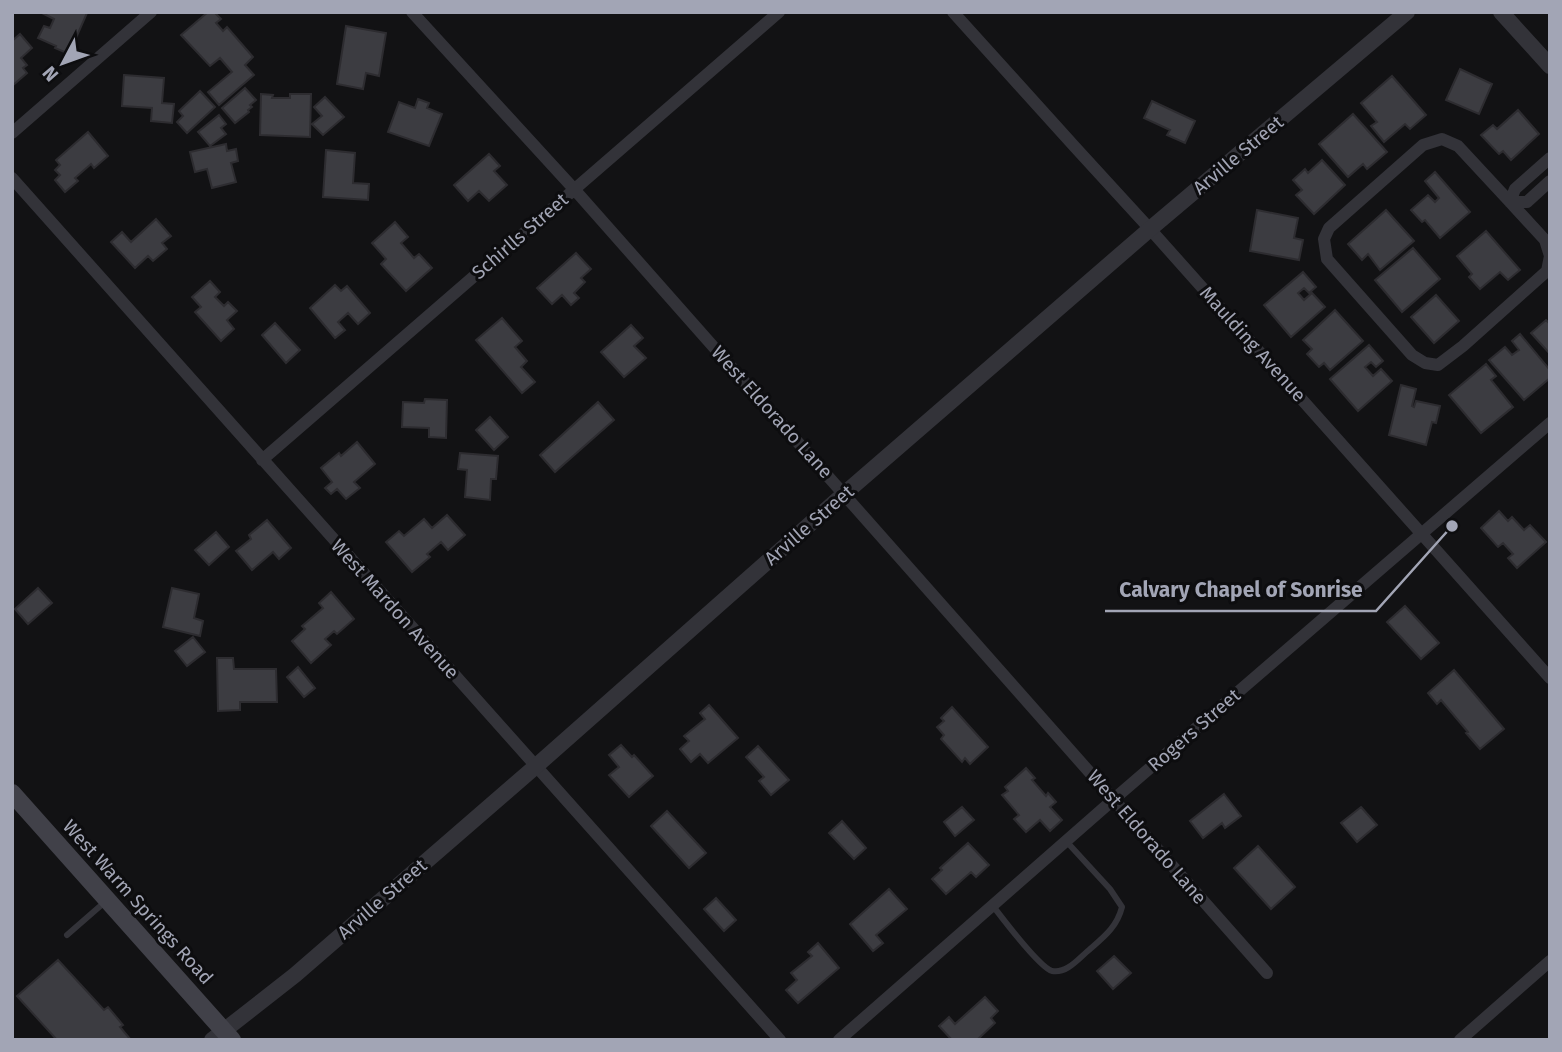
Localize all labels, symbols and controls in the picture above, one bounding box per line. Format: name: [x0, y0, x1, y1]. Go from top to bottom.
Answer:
north arrow: [28, 28, 98, 98]
text: N: [38, 62, 63, 86]
street label: Arville Street: [1188, 110, 1288, 199]
street label: Schirlls Street: [467, 188, 573, 284]
street label: Maulding Avenue: [1195, 282, 1311, 406]
street label: West Eldorado Lane: [707, 341, 837, 483]
street label: Arville Street: [760, 480, 858, 570]
street label: West Mardon Avenue: [326, 534, 464, 684]
callout: Calvary Chapel of Sonrise: [1105, 569, 1376, 611]
text: Calvary Chapel of Sonrise: [1119, 577, 1363, 603]
street label: Rogers Street: [1143, 684, 1245, 776]
street label: West Eldorado Lane: [1082, 765, 1212, 909]
street label: West Warm Springs Road: [58, 815, 218, 989]
street label: Arville Street: [333, 854, 431, 944]

